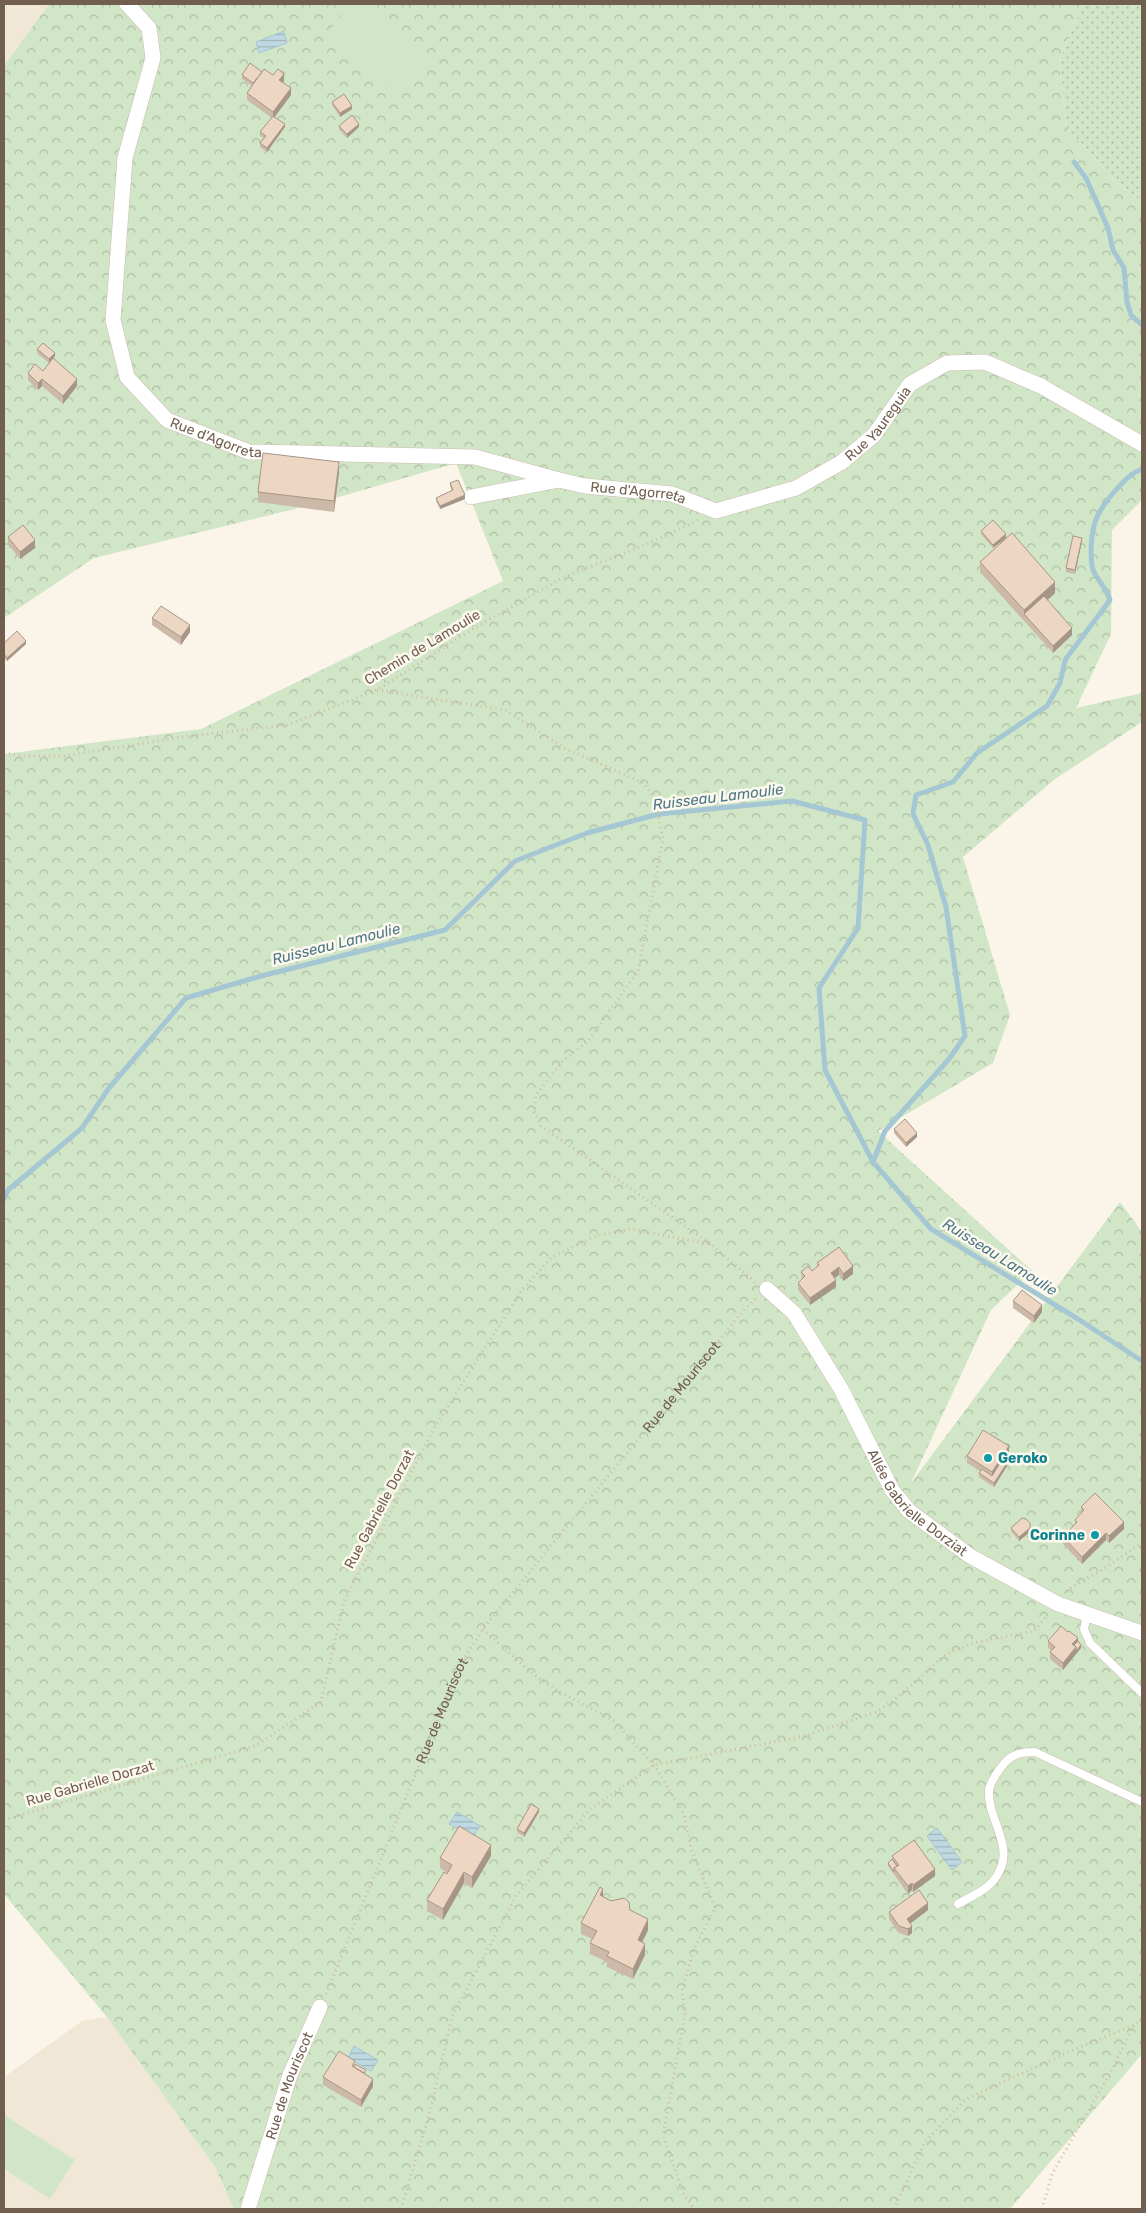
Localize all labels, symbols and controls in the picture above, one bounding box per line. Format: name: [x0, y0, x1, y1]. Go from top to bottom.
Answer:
street label: Rue Yaureguia: [842, 383, 915, 465]
street label: Rue d'Agorreta: [168, 414, 262, 461]
street label: Rue d'Agorreta: [590, 479, 689, 508]
street label: Chemin de Lamoulie: [361, 606, 483, 689]
water label: Ruisseau Lamoulie: [652, 780, 785, 814]
water label: Ruisseau Lamoulie: [270, 919, 403, 969]
water label: Ruisseau Lamoulie: [939, 1215, 1061, 1300]
street label: Rue de Mouriscot: [639, 1337, 724, 1436]
street label: Rue Gabrielle Dorzat: [341, 1446, 418, 1572]
street label: Allée Gabrielle Dorziat: [864, 1446, 971, 1560]
place label: Geroko: [998, 1450, 1048, 1467]
marker: Geroko: [982, 1452, 994, 1464]
place label: Corinne: [1030, 1527, 1085, 1544]
marker: Corinne: [1089, 1529, 1101, 1541]
street label: Rue de Mouriscot: [413, 1654, 472, 1766]
street label: Rue Gabrielle Dorzat: [24, 1757, 157, 1810]
street label: Rue de Mouriscot: [262, 2029, 317, 2142]

